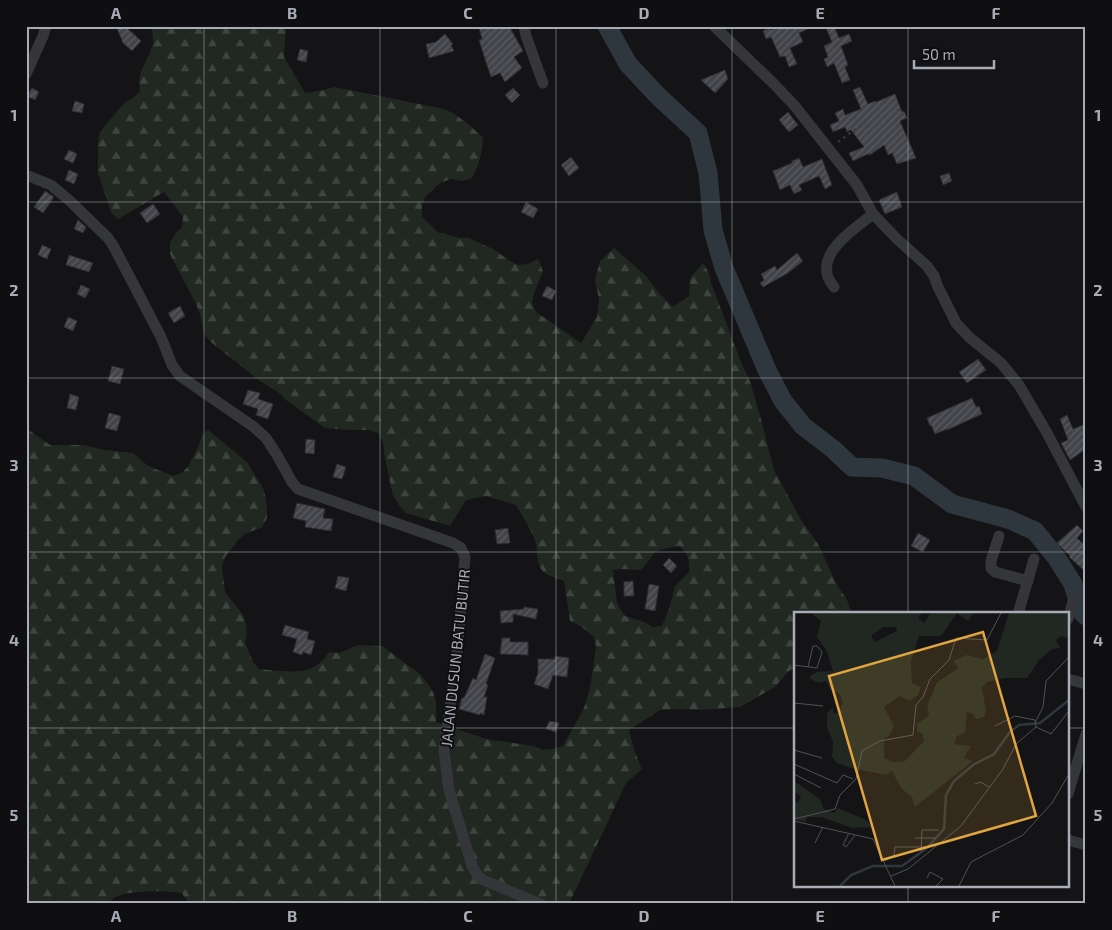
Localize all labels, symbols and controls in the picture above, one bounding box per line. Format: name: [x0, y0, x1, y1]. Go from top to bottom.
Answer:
text: A: [111, 3, 122, 22]
text: B: [287, 3, 297, 22]
text: C: [463, 3, 473, 22]
text: D: [639, 3, 650, 22]
text: E: [815, 3, 825, 22]
text: F: [992, 3, 1001, 22]
scale bar: [914, 38, 994, 70]
text: 50 m: [922, 45, 956, 63]
text: 1: [11, 105, 17, 124]
text: 1: [1095, 105, 1101, 124]
text: 2: [9, 280, 19, 299]
text: 2: [1093, 280, 1103, 299]
text: 3: [9, 455, 19, 474]
text: 3: [1093, 455, 1103, 474]
street label: JALAN DUSUN BATU BUTIR: [437, 568, 473, 748]
inset map: [794, 612, 1070, 888]
text: 4: [9, 630, 19, 649]
text: 4: [1093, 630, 1103, 649]
text: 5: [10, 805, 19, 824]
text: 5: [1094, 805, 1103, 824]
text: A: [111, 906, 122, 925]
text: B: [287, 906, 297, 925]
text: C: [463, 906, 473, 925]
text: D: [639, 906, 650, 925]
text: E: [815, 906, 825, 925]
text: F: [992, 906, 1001, 925]

